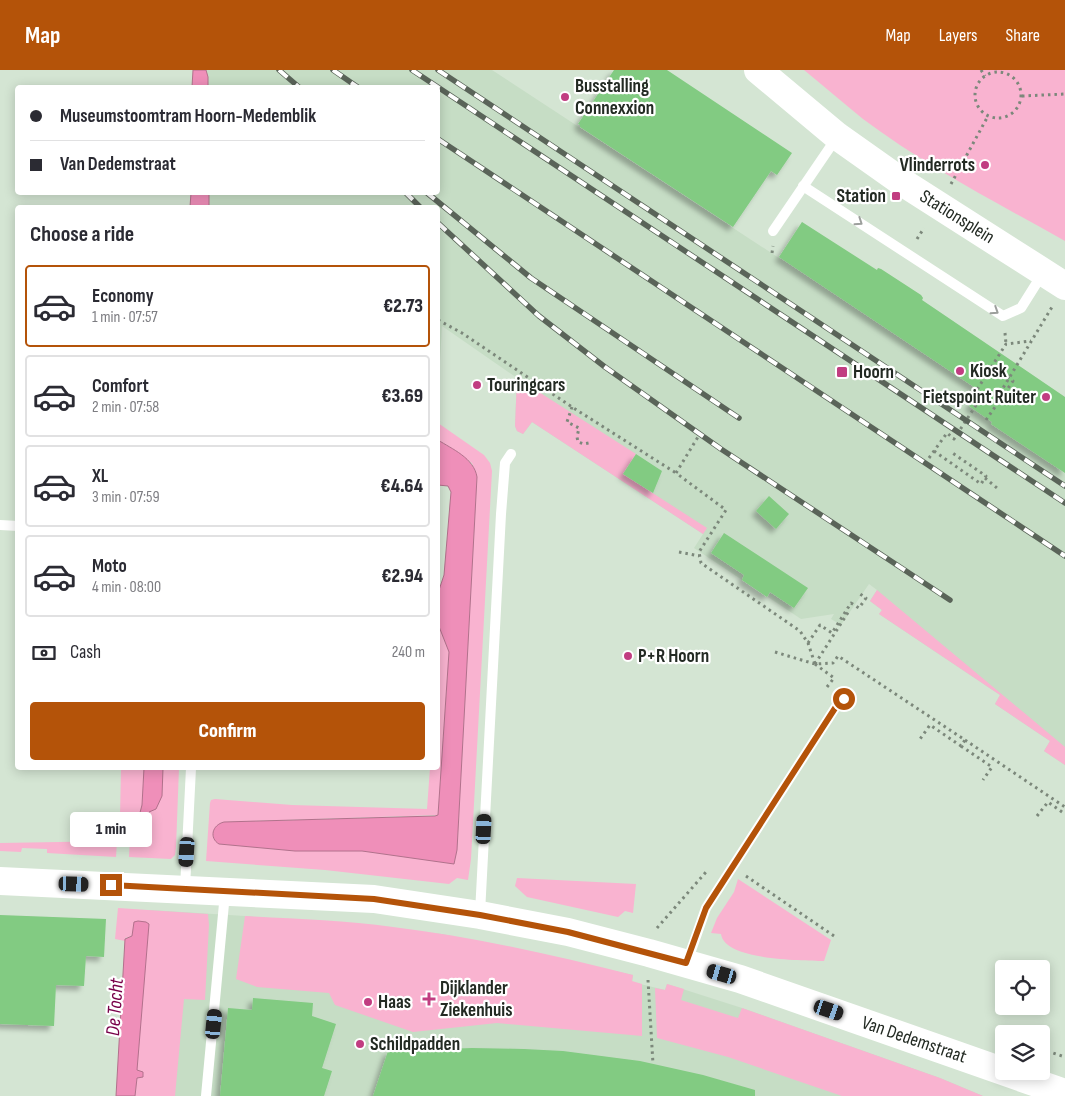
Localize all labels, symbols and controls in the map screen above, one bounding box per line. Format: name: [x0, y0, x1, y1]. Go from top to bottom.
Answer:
text: Map: [25, 21, 60, 50]
text: Map: [886, 25, 911, 46]
text: Layers: [939, 25, 978, 46]
text: Share: [1006, 25, 1040, 46]
place label: Busstalling Connexxion: [575, 75, 654, 120]
marker: Busstalling Connexxion: [559, 91, 571, 103]
text: Museumstoomtram Hoorn-Medemblik: [60, 105, 316, 128]
text: Van Dedemstraat: [60, 153, 176, 176]
place label: Vlinderrots: [899, 154, 975, 177]
marker: Vlinderrots: [979, 159, 991, 171]
place label: Station: [837, 185, 886, 208]
street label: Stationsplein: [915, 185, 999, 249]
marker: Station: [890, 190, 902, 202]
one-way arrow: [853, 216, 862, 226]
text: Choose a ride: [30, 221, 134, 248]
icon: car: [32, 284, 77, 329]
text: Economy: [92, 285, 154, 308]
text: €2.73: [383, 295, 423, 318]
one-way arrow: [990, 304, 999, 314]
text: 1 min · 07:57: [92, 308, 158, 327]
place label: Kiosk: [970, 360, 1007, 383]
place label: Hoorn: [853, 361, 894, 384]
marker: Hoorn: [835, 365, 849, 379]
marker: Kiosk: [954, 365, 966, 377]
icon: car: [32, 374, 77, 419]
place label: Touringcars: [487, 374, 565, 397]
text: Comfort: [92, 375, 149, 398]
marker: Touringcars: [471, 379, 483, 391]
text: €3.69: [381, 385, 423, 408]
place label: Fietspoint Ruiter: [923, 386, 1036, 409]
marker: Fietspoint Ruiter: [1040, 391, 1052, 403]
text: 2 min · 07:58: [92, 398, 159, 417]
icon: car: [32, 464, 77, 509]
text: XL: [92, 465, 108, 488]
text: €4.64: [381, 475, 423, 498]
text: 3 min · 07:59: [92, 488, 160, 507]
icon: car: [32, 554, 77, 599]
text: Moto: [92, 555, 127, 578]
text: €2.94: [381, 565, 423, 588]
text: 4 min · 08:00: [92, 578, 161, 597]
icon: cash: [30, 639, 58, 667]
text: Cash: [70, 641, 101, 664]
text: 240 m: [392, 643, 425, 662]
place label: P+R Hoorn: [638, 645, 709, 668]
marker: P+R Hoorn: [622, 650, 634, 662]
route start: [833, 688, 855, 710]
button: Confirm: [30, 702, 425, 760]
callout: 1 min: [70, 812, 152, 848]
car: [475, 814, 492, 844]
text: 1 min: [96, 820, 126, 839]
car: [178, 837, 195, 867]
route end: [100, 874, 122, 896]
car: [58, 876, 89, 892]
map controls: [995, 960, 1050, 1080]
button: locate: [995, 960, 1050, 1015]
car: [705, 963, 738, 985]
water label: De Tocht: [101, 976, 129, 1037]
place label: Dijklander Ziekenhuis: [440, 977, 513, 1022]
place label: Haas: [378, 991, 411, 1014]
marker: Dijklander Ziekenhuis: [422, 992, 436, 1006]
marker: Haas: [362, 996, 374, 1008]
car: [812, 998, 845, 1022]
car: [204, 1008, 223, 1040]
street label: Van Dedemstraat: [859, 1011, 970, 1069]
button: layers: [995, 1025, 1050, 1080]
place label: Schildpadden: [370, 1033, 460, 1056]
marker: Schildpadden: [354, 1038, 366, 1050]

